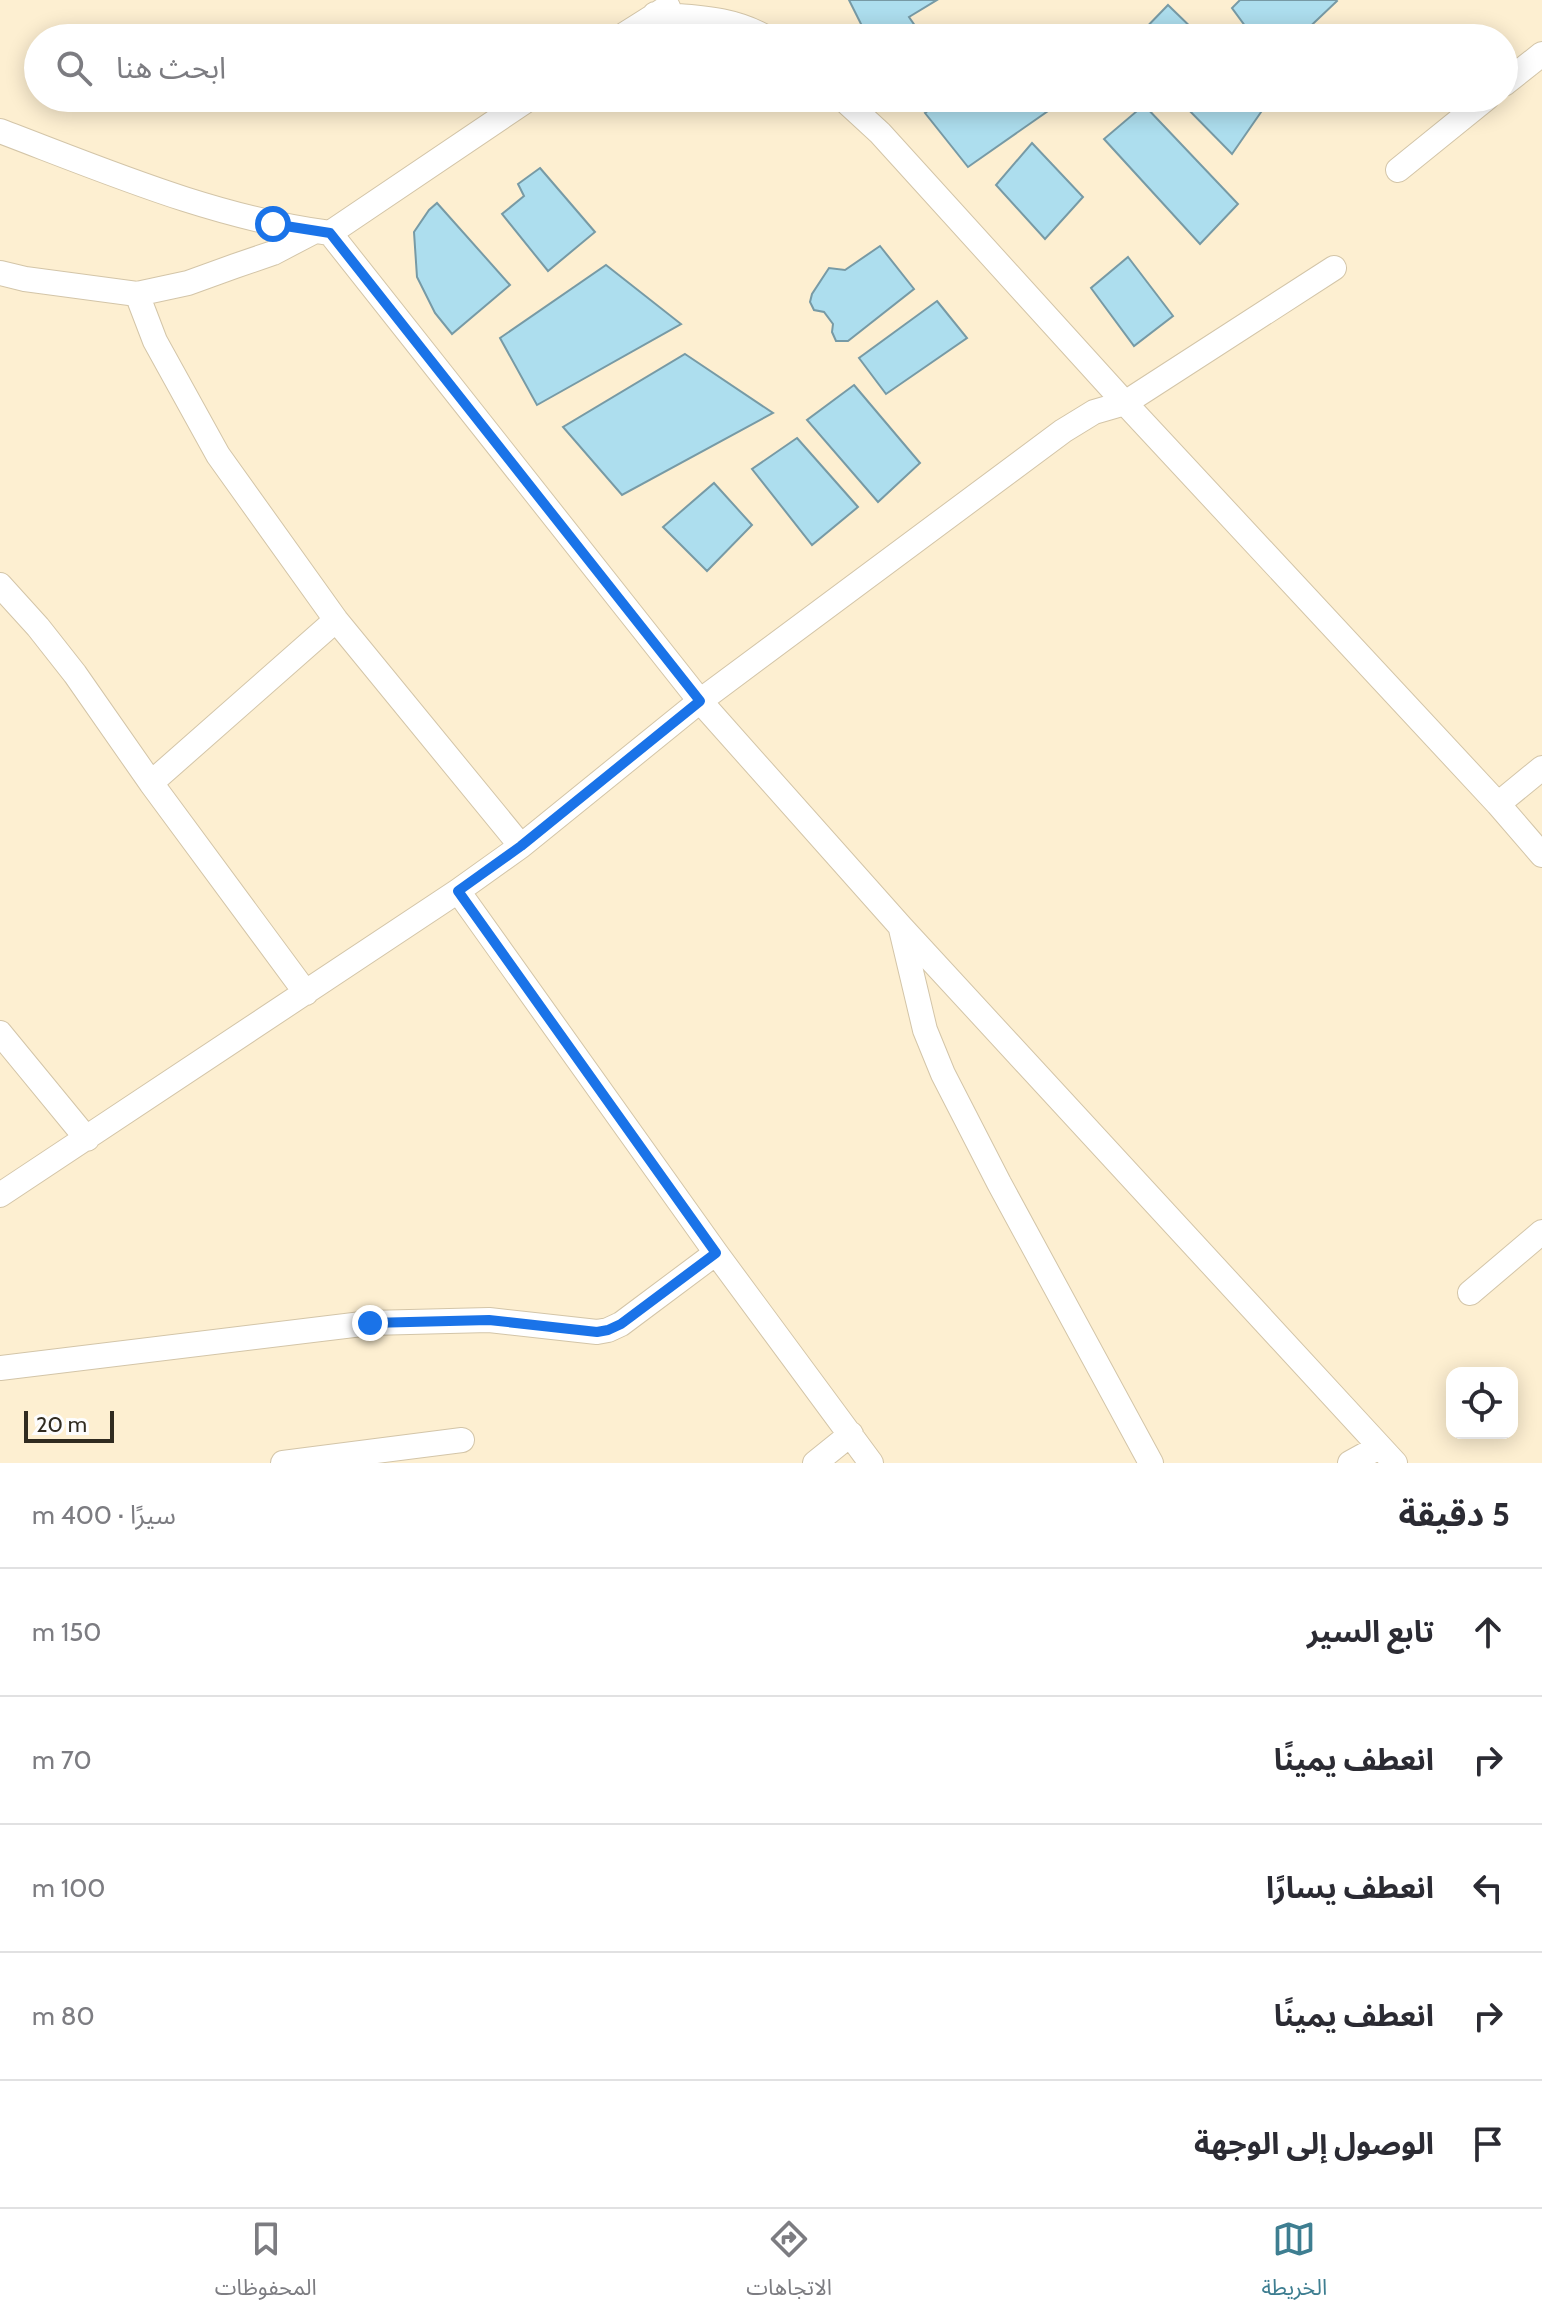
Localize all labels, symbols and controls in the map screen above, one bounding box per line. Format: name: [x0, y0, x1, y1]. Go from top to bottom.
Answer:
search box: [24, 24, 1518, 112]
icon: search: [52, 46, 96, 90]
text: ابحث هنا: [116, 49, 226, 86]
route start: [255, 206, 291, 242]
route end: [352, 1305, 388, 1341]
map controls: [1446, 1367, 1518, 1439]
button: locate: [1446, 1367, 1518, 1439]
scale bar: [24, 1407, 114, 1443]
text: 20 m: [36, 1411, 87, 1438]
text: 5 دقيقة: [1399, 1493, 1510, 1535]
text: سيرًا · 400 m: [32, 1499, 176, 1531]
icon: ahead: [1466, 1610, 1510, 1654]
text: تابع السير: [1307, 1613, 1434, 1650]
text: 150 m: [32, 1616, 101, 1648]
icon: right: [1466, 1738, 1510, 1782]
text: انعطف يمينًا: [1274, 1741, 1434, 1778]
text: 70 m: [32, 1744, 92, 1776]
icon: left: [1466, 1866, 1510, 1910]
text: انعطف يسارًا: [1266, 1869, 1434, 1906]
text: 100 m: [32, 1872, 105, 1904]
icon: right: [1466, 1994, 1510, 2038]
text: انعطف يمينًا: [1274, 1997, 1434, 2034]
text: 80 m: [32, 2000, 95, 2032]
icon: arrive: [1466, 2122, 1510, 2166]
text: الوصول إلى الوجهة: [1194, 2125, 1434, 2162]
tab: المحفوظات: [215, 2217, 317, 2311]
tab: الاتجاهات: [746, 2217, 832, 2311]
tab: الخريطة: [1261, 2217, 1327, 2311]

